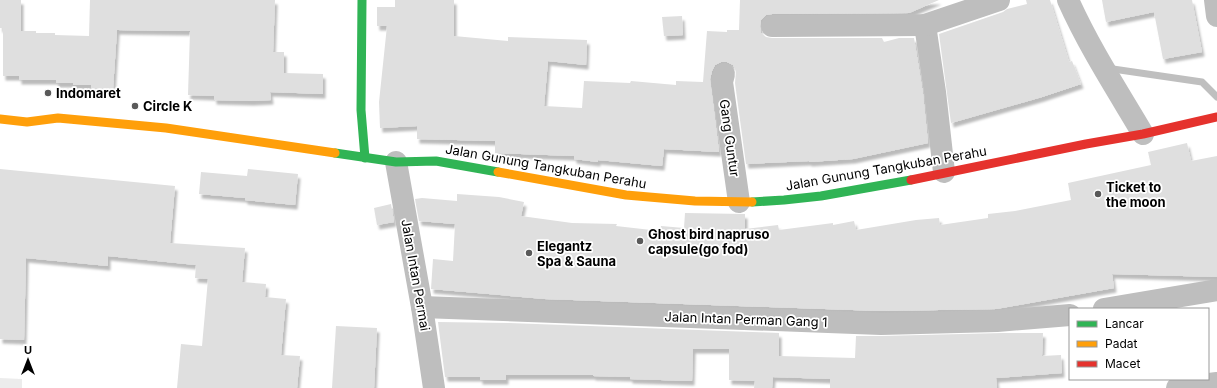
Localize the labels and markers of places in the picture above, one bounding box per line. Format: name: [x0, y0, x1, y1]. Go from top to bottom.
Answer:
place label: Indomaret: [56, 85, 121, 101]
marker: Indomaret: [43, 88, 53, 98]
place label: Circle K: [143, 98, 193, 114]
marker: Circle K: [130, 101, 140, 111]
place label: Ticket to the moon: [1106, 179, 1166, 210]
marker: Ticket to the moon: [1093, 189, 1103, 199]
place label: Ghost bird napruso capsule(go fod): [648, 226, 769, 257]
marker: Ghost bird napruso capsule(go fod): [635, 236, 645, 246]
place label: Elegantz Spa & Sauna: [537, 238, 616, 269]
marker: Elegantz Spa & Sauna: [524, 248, 534, 258]

